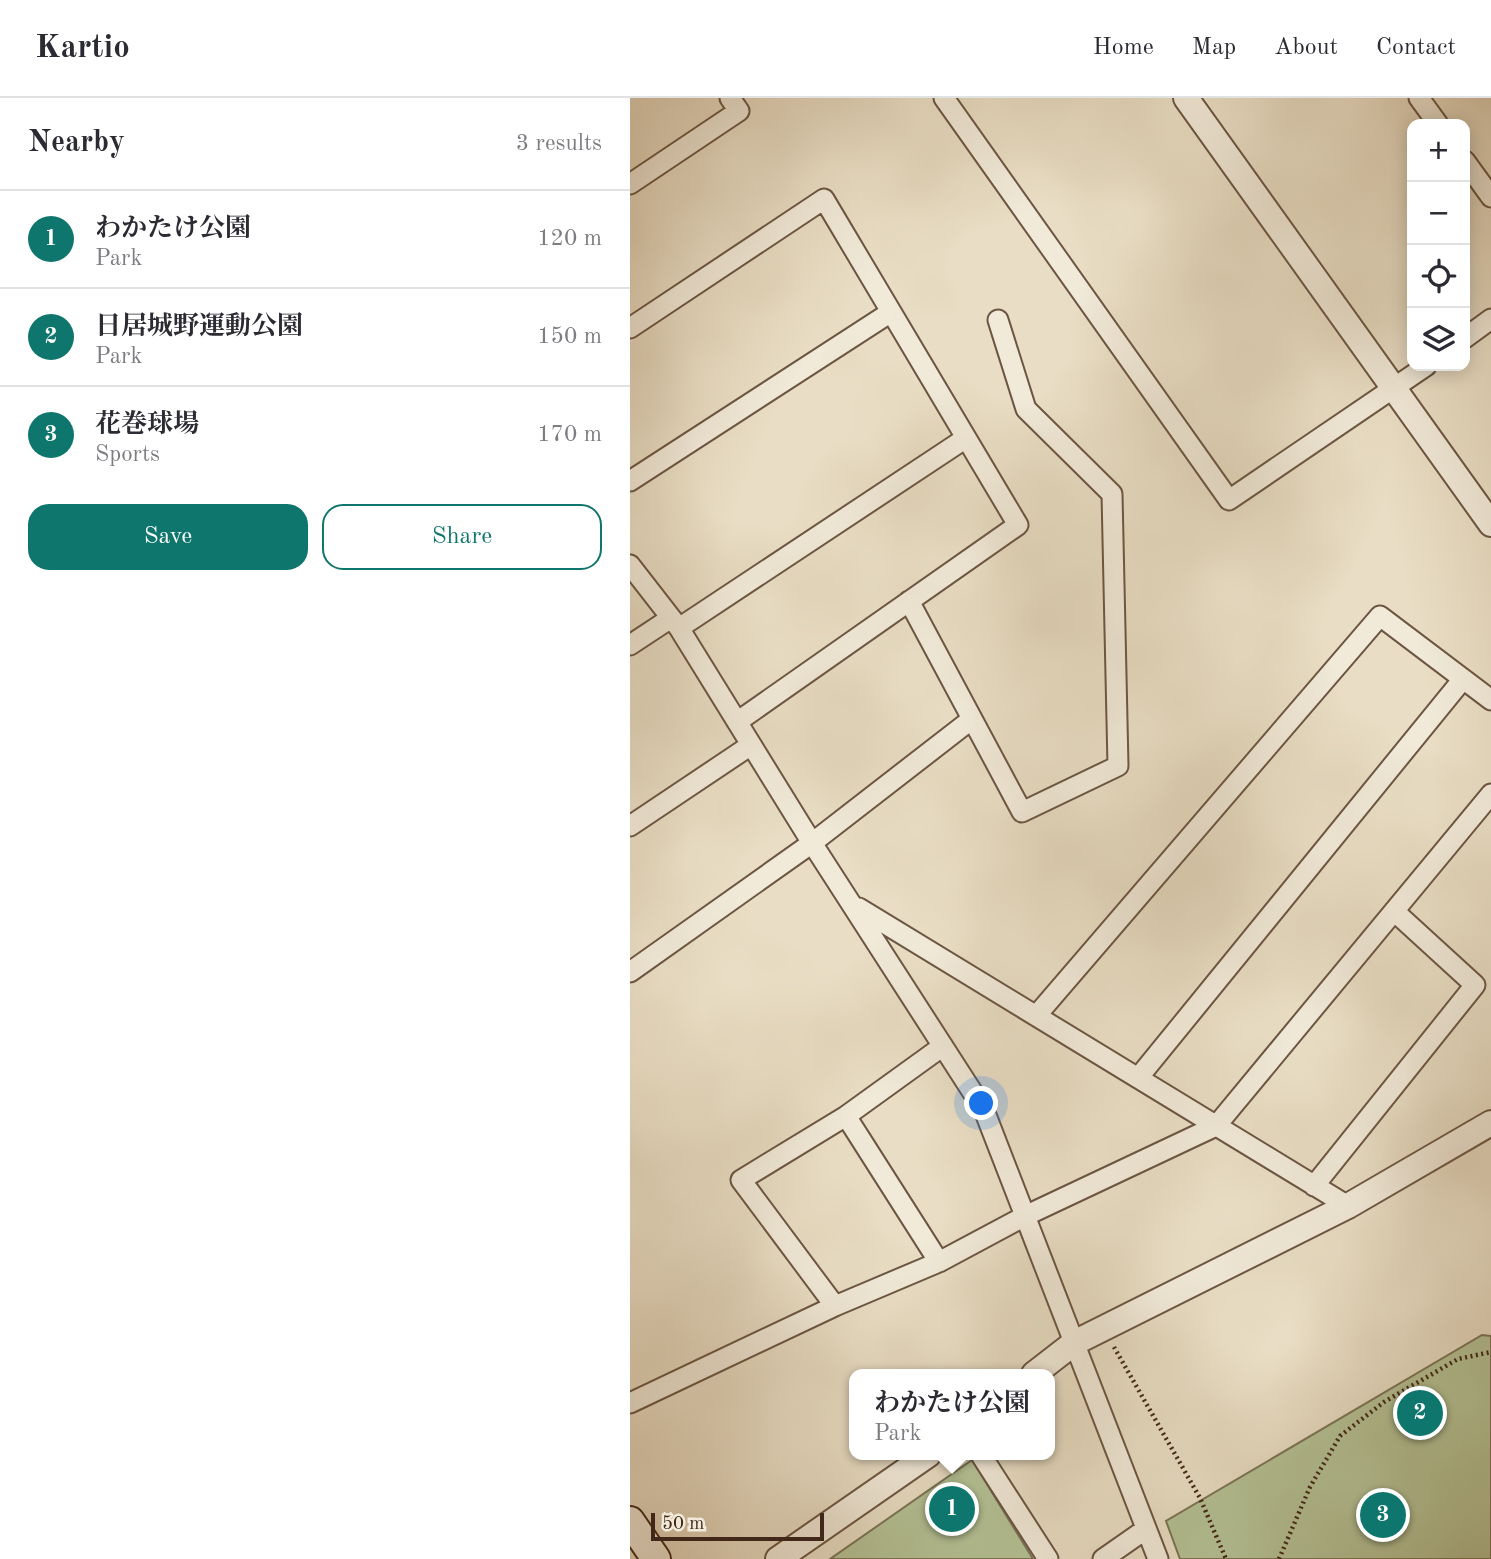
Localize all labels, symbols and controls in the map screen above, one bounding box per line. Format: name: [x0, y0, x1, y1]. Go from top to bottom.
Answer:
text: Kartio: [35, 32, 130, 65]
text: Home: [1093, 36, 1154, 60]
text: Map: [1192, 36, 1236, 60]
text: About: [1274, 36, 1338, 60]
text: Contact: [1376, 36, 1456, 60]
map controls: [1407, 119, 1470, 371]
button: +: [1407, 119, 1470, 182]
text: Nearby: [28, 128, 125, 158]
text: 3 results: [516, 132, 602, 155]
button: −: [1407, 182, 1470, 245]
text: わかたけ公園: [95, 216, 251, 242]
text: 1: [44, 227, 58, 250]
text: 120 m: [537, 227, 602, 250]
button: locate: [1407, 245, 1470, 308]
text: Park: [95, 247, 142, 270]
button: layers: [1407, 308, 1470, 371]
text: 日居城野運動公園: [95, 314, 303, 340]
text: 2: [44, 325, 58, 348]
text: 150 m: [537, 325, 602, 348]
text: Park: [95, 345, 142, 368]
text: 花巻球場: [95, 412, 199, 438]
text: 3: [44, 423, 58, 446]
text: 170 m: [537, 423, 602, 446]
text: Sports: [95, 443, 160, 466]
button: Save: [28, 504, 308, 570]
button: Share: [322, 504, 602, 570]
your location: [964, 1086, 998, 1120]
popup: [849, 1369, 1055, 1460]
pin: 2: [1397, 1387, 1443, 1439]
text: わかたけ公園: [874, 1391, 1030, 1417]
text: Park: [874, 1422, 921, 1445]
pin: 1: [929, 1483, 975, 1535]
pin: 3: [1360, 1489, 1406, 1541]
scale bar: [651, 1510, 824, 1542]
text: 50 m: [662, 1515, 704, 1534]

